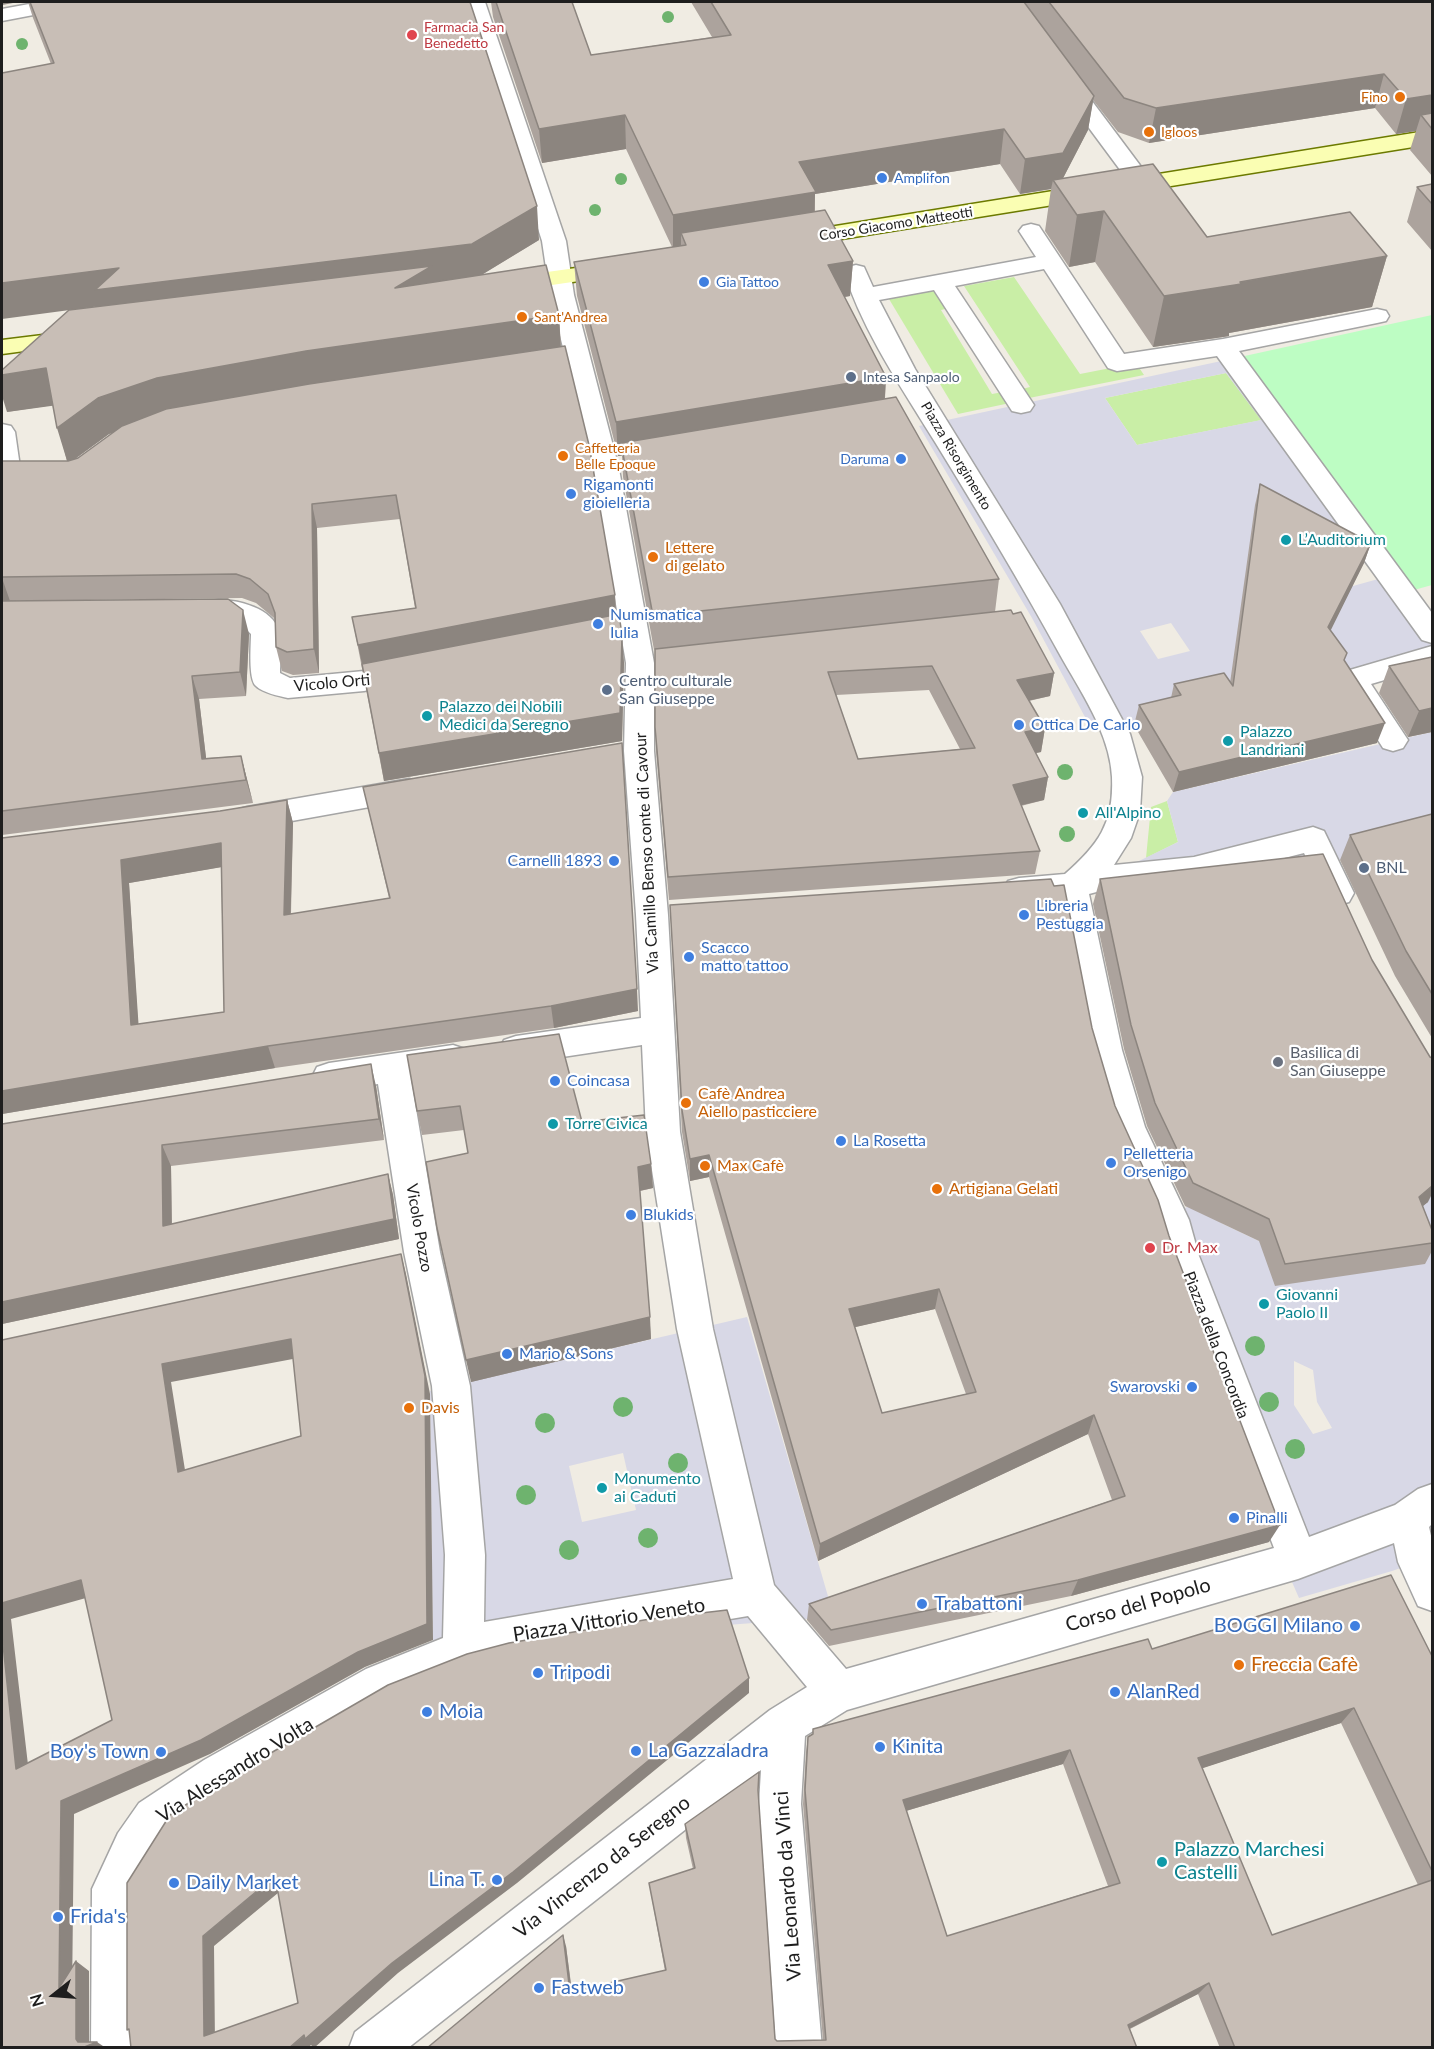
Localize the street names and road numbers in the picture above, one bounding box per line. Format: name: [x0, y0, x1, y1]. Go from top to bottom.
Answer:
street label: Corso Giacomo Matteotti: [818, 204, 974, 244]
street label: Piazza Risorgimento: [917, 399, 995, 513]
street label: Vicolo Orti: [293, 670, 371, 696]
street label: Via Camillo Benso conte di Cavour: [631, 732, 663, 974]
street label: Vicolo Pozzo: [402, 1182, 436, 1274]
street label: Piazza della Concordia: [1179, 1269, 1253, 1421]
street label: Corso del Popolo: [1063, 1573, 1213, 1637]
street label: Piazza Vittorio Veneto: [511, 1593, 707, 1647]
street label: Via Alessandro Volta: [152, 1712, 318, 1828]
street label: Via Leonardo da Vinci: [769, 1790, 807, 1982]
street label: Via Vincenzo da Seregno: [509, 1791, 695, 1943]

